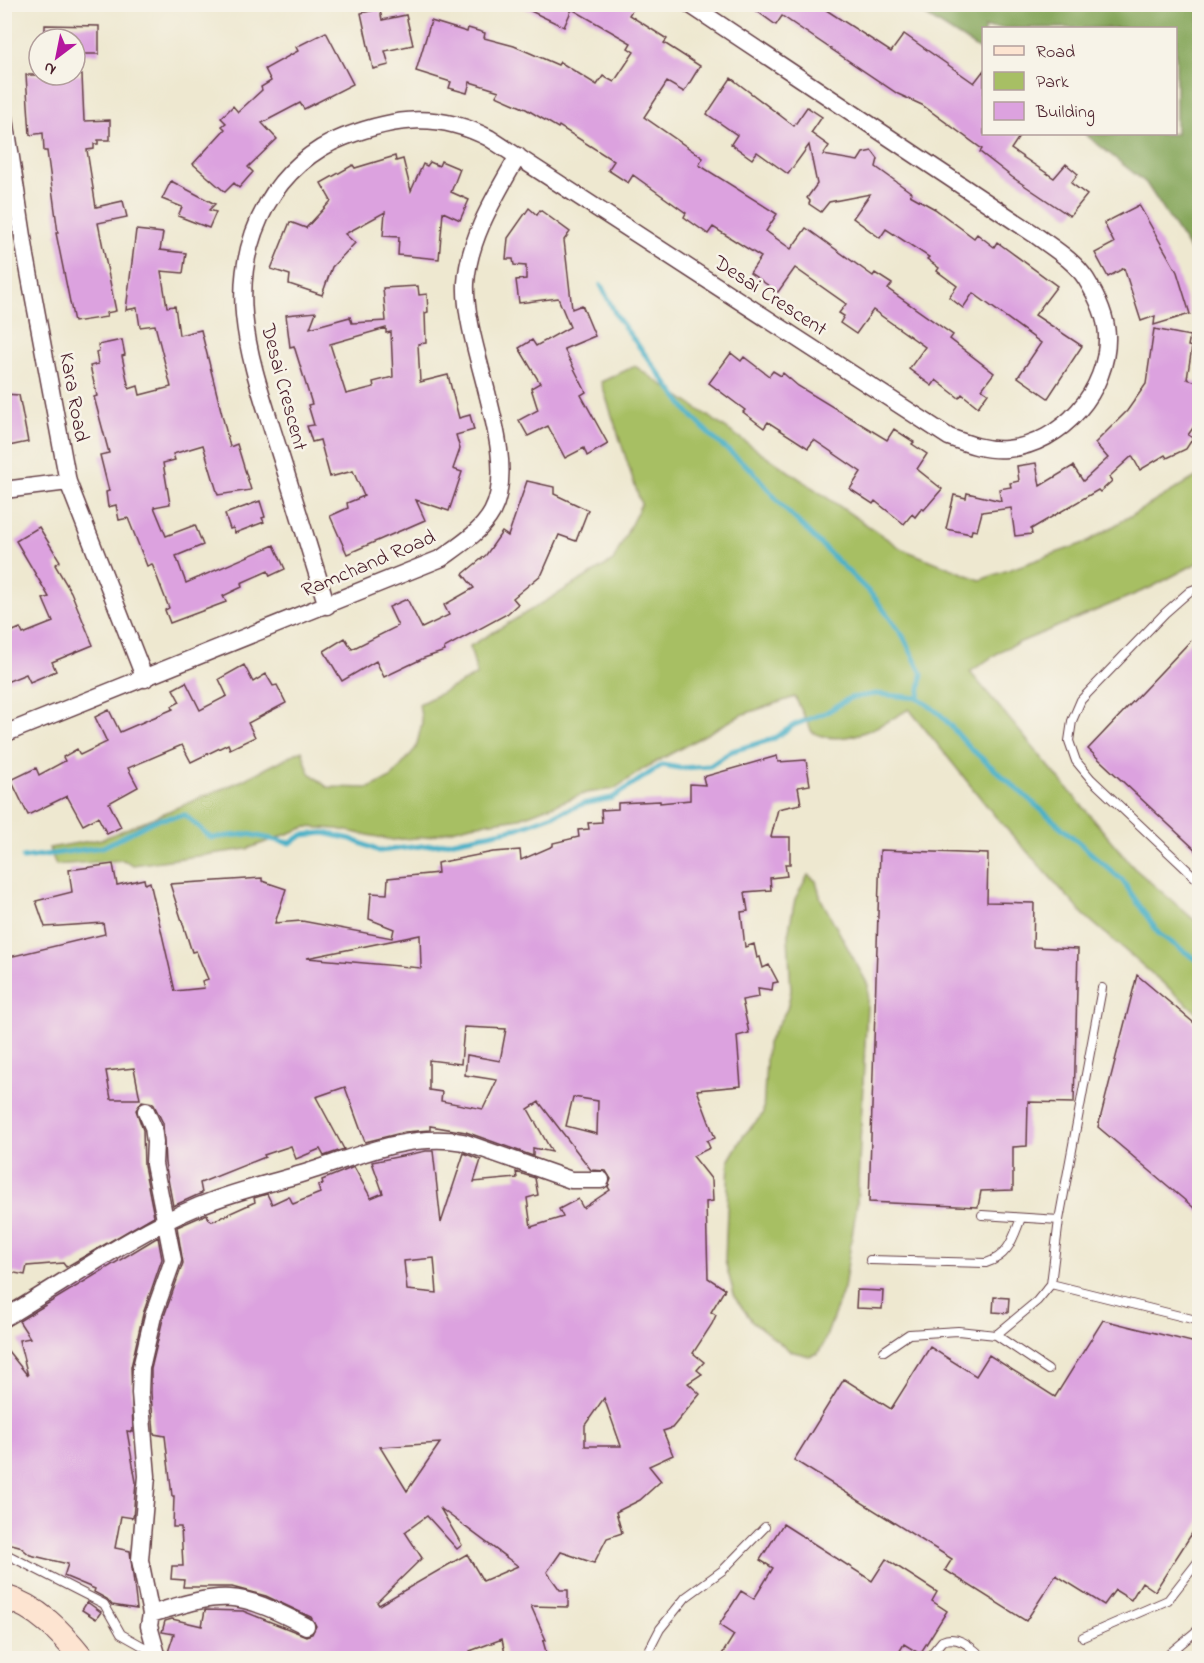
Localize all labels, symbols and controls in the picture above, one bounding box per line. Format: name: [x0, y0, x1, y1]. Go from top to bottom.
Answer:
north arrow: [27, 27, 87, 87]
legend: [982, 27, 1177, 135]
text: Road: [1036, 40, 1075, 66]
text: N: [39, 55, 61, 81]
text: Park: [1036, 70, 1069, 96]
text: Building: [1035, 100, 1095, 127]
street label: Desai Crescent: [706, 248, 833, 345]
street label: Desai Crescent: [251, 320, 314, 454]
street label: Kara Road: [50, 350, 96, 445]
street label: Ramchand Road: [297, 523, 441, 607]

